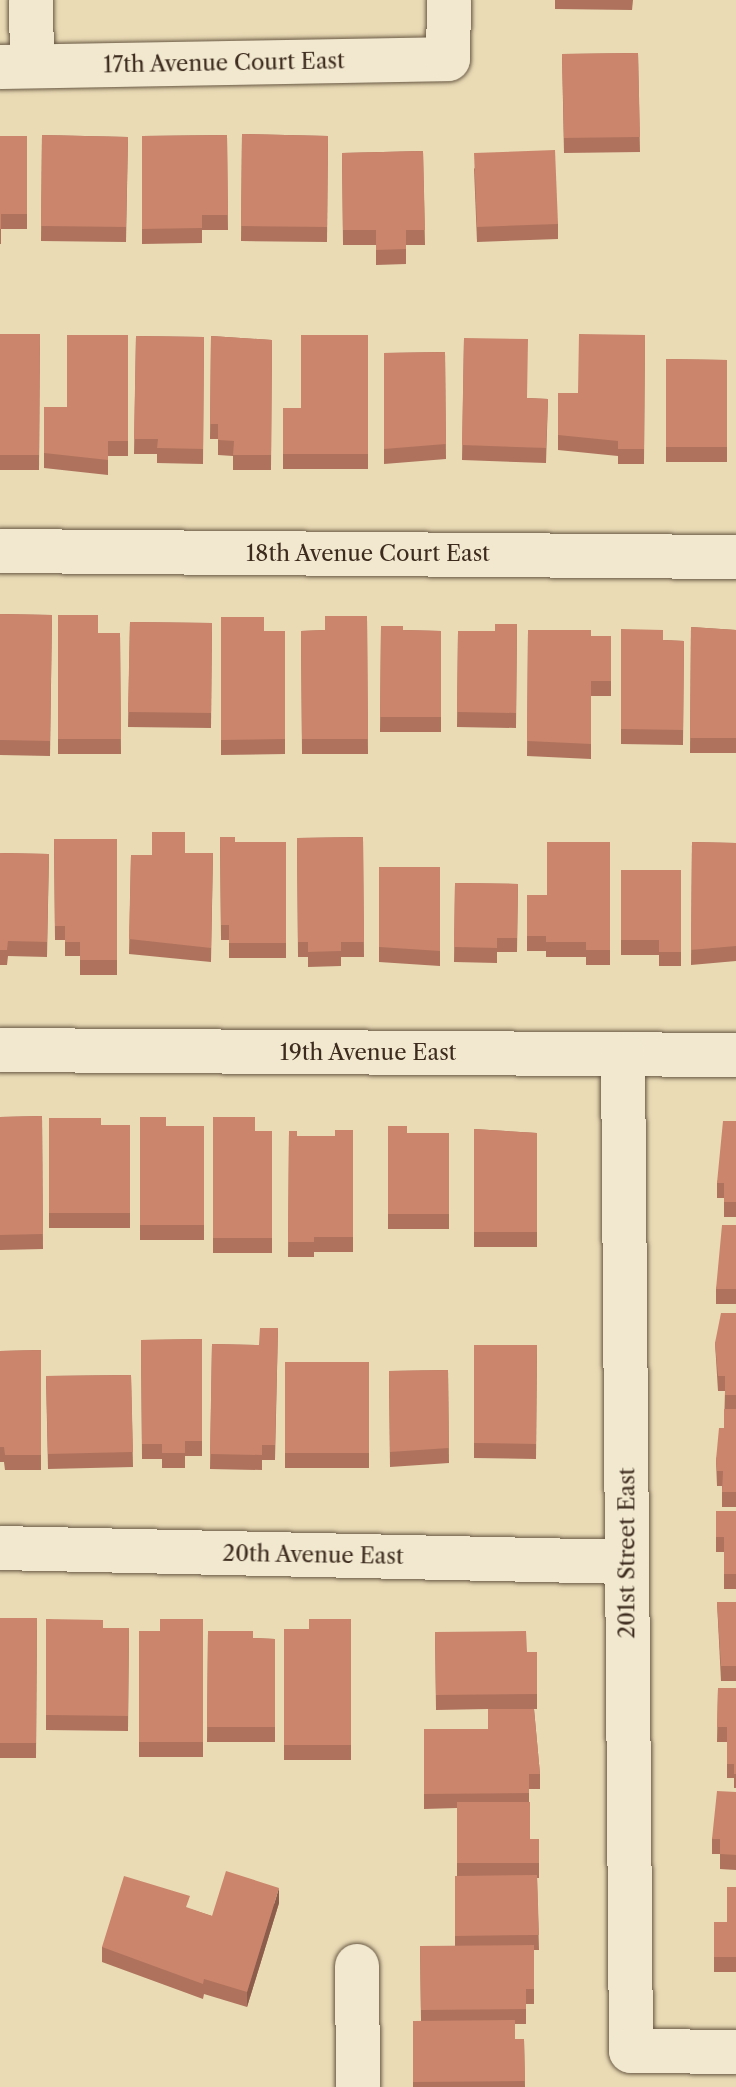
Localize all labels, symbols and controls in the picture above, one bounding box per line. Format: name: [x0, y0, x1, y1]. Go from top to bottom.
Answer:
street label: 17th Avenue Court East: [103, 48, 345, 78]
street label: 18th Avenue Court East: [246, 541, 490, 567]
street label: 19th Avenue East: [279, 1040, 457, 1066]
street label: 201st Street East: [614, 1467, 640, 1639]
street label: 20th Avenue East: [222, 1540, 404, 1570]

